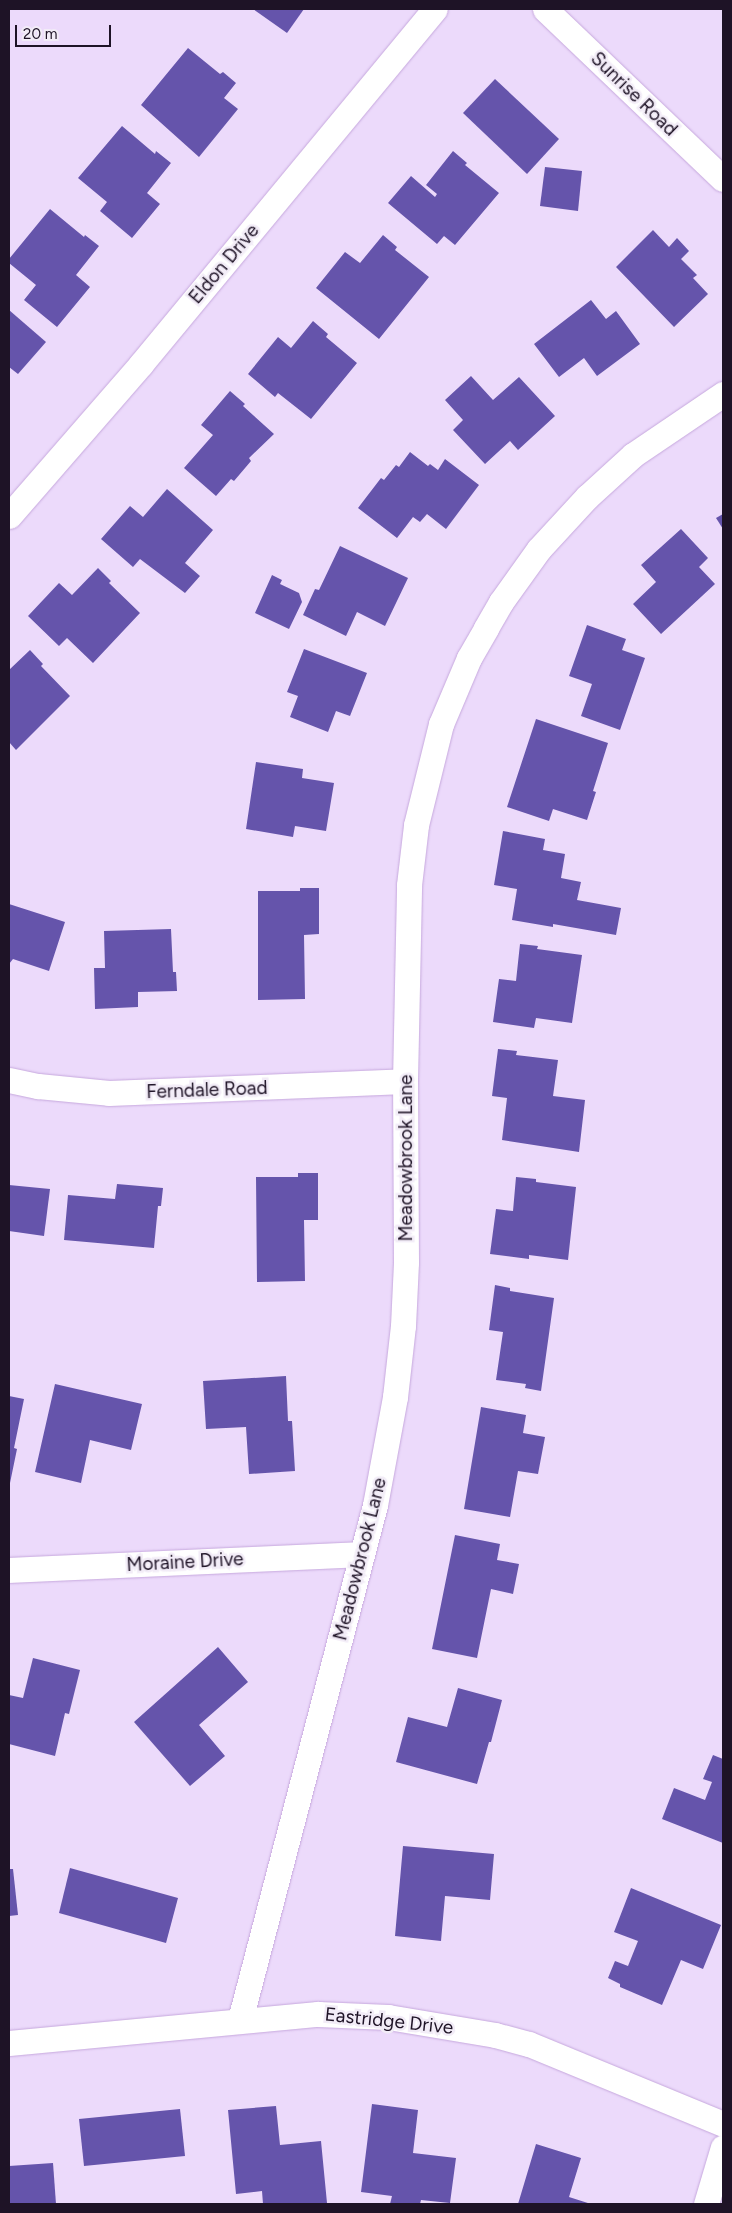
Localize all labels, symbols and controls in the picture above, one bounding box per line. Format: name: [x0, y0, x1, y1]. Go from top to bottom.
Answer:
scale bar: [18, 15, 114, 47]
text: 20 m: [23, 25, 57, 43]
street label: Sunrise Road: [586, 47, 682, 141]
street label: Eldon Drive: [184, 220, 264, 308]
street label: Meadowbrook Lane: [395, 1075, 417, 1241]
street label: Ferndale Road: [146, 1076, 268, 1104]
street label: Meadowbrook Lane: [329, 1475, 391, 1643]
street label: Moraine Drive: [126, 1548, 244, 1576]
street label: Eastridge Drive: [324, 2003, 454, 2039]

